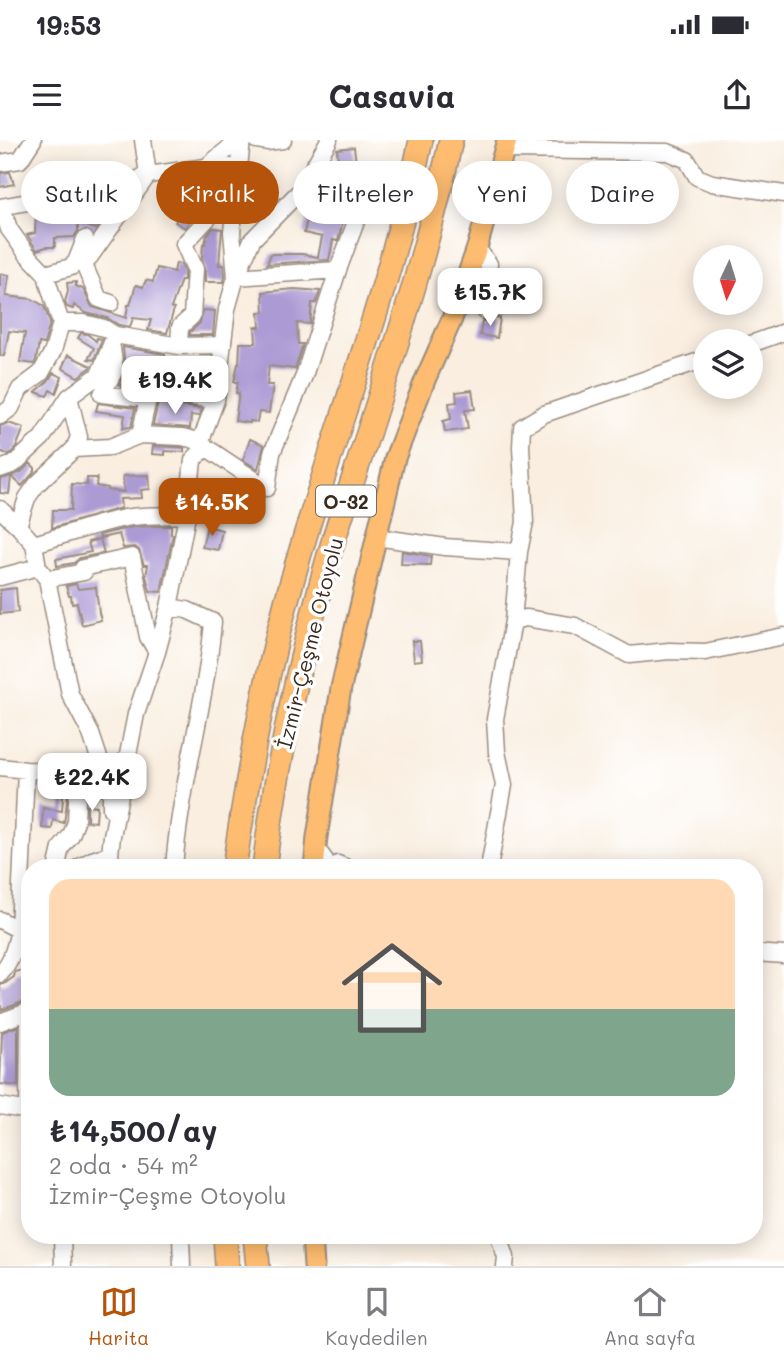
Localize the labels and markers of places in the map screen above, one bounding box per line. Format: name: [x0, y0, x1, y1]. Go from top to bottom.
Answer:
pin: ₺15.7K: [433, 268, 547, 328]
pin: ₺19.4K: [118, 356, 232, 416]
pin: ₺14.5K: [155, 478, 269, 538]
pin: ₺22.4K: [35, 754, 149, 813]

